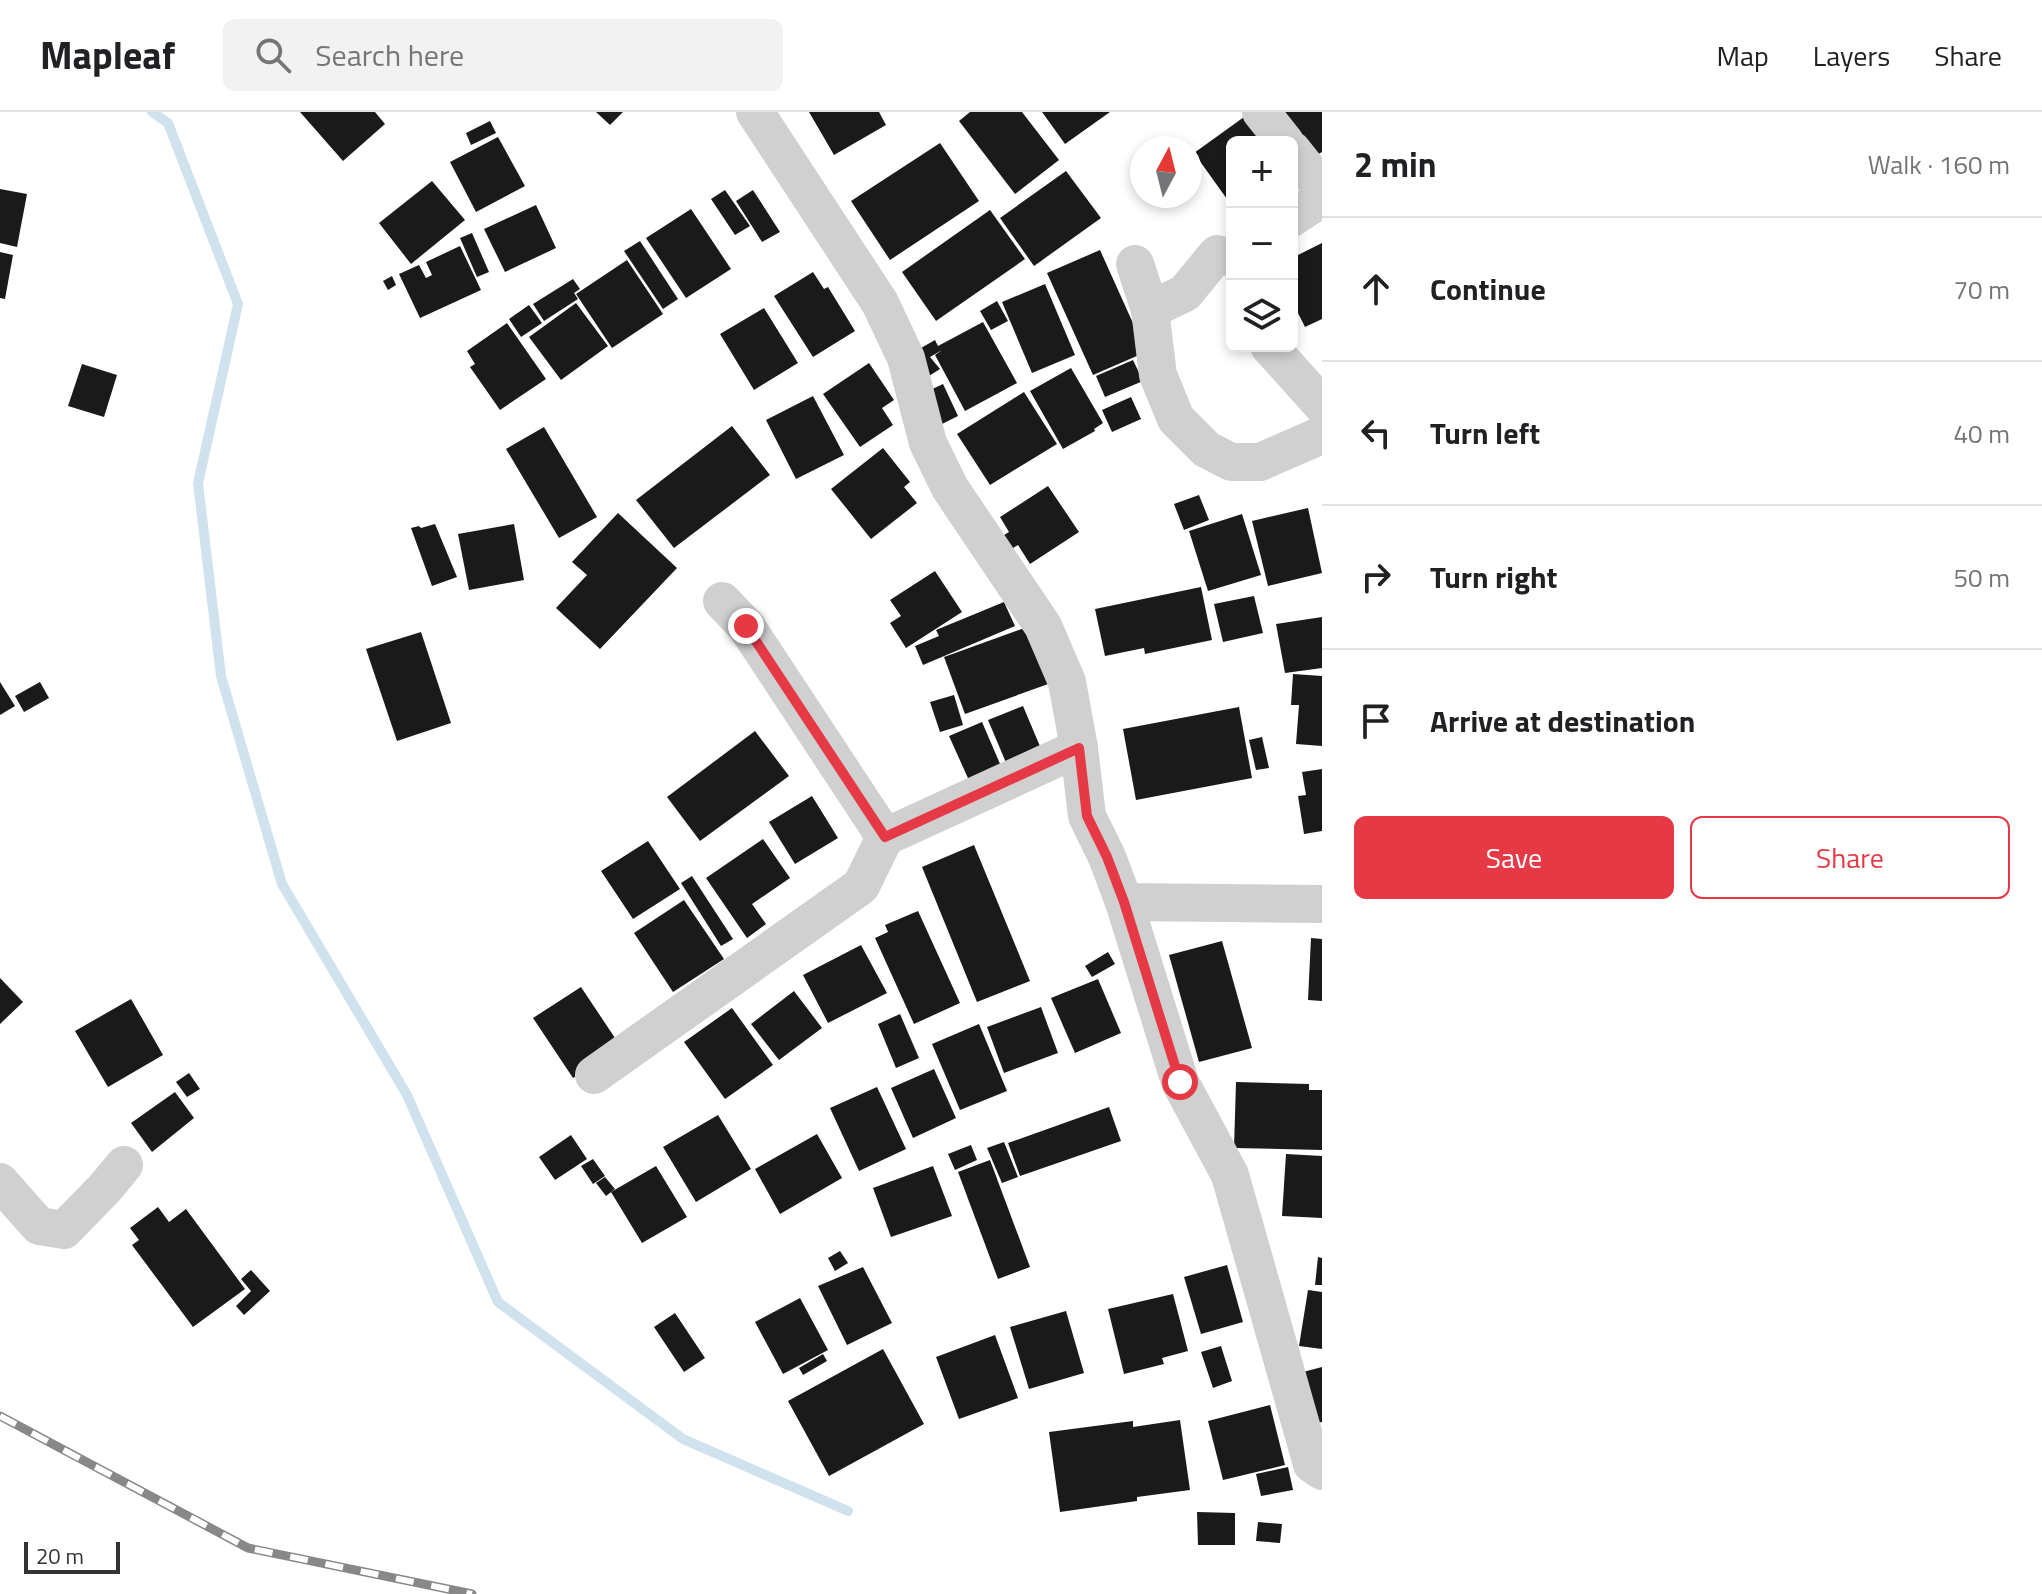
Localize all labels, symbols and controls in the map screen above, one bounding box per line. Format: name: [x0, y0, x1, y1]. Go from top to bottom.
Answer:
search box: [223, 19, 783, 91]
text: Mapleaf: [40, 26, 175, 84]
text: Search here: [315, 32, 464, 78]
icon: search: [251, 33, 295, 77]
text: Map: [1716, 34, 1769, 77]
text: Layers: [1813, 34, 1890, 77]
text: Share: [1934, 34, 2002, 77]
north arrow: [1130, 136, 1202, 208]
map controls: [1226, 136, 1298, 352]
button: +: [1226, 136, 1298, 208]
text: 2 min: [1354, 138, 1437, 190]
text: Walk · 160 m: [1868, 145, 2010, 184]
button: −: [1226, 208, 1298, 280]
text: Continue: [1430, 266, 1546, 312]
icon: ahead: [1354, 267, 1398, 311]
text: 70 m: [1953, 270, 2010, 309]
button: layers: [1226, 280, 1298, 352]
text: Turn left: [1430, 410, 1540, 456]
icon: left: [1354, 411, 1398, 455]
text: 40 m: [1953, 414, 2010, 453]
text: Turn right: [1430, 554, 1558, 600]
icon: right: [1354, 555, 1398, 599]
text: 50 m: [1953, 558, 2010, 597]
route end: [728, 608, 764, 644]
text: Arrive at destination: [1430, 698, 1695, 744]
icon: arrive: [1354, 699, 1398, 743]
button: Save: [1354, 816, 1674, 899]
button: Share: [1690, 816, 2010, 899]
route start: [1162, 1064, 1198, 1100]
scale bar: [24, 1538, 120, 1574]
text: 20 m: [36, 1539, 84, 1573]

